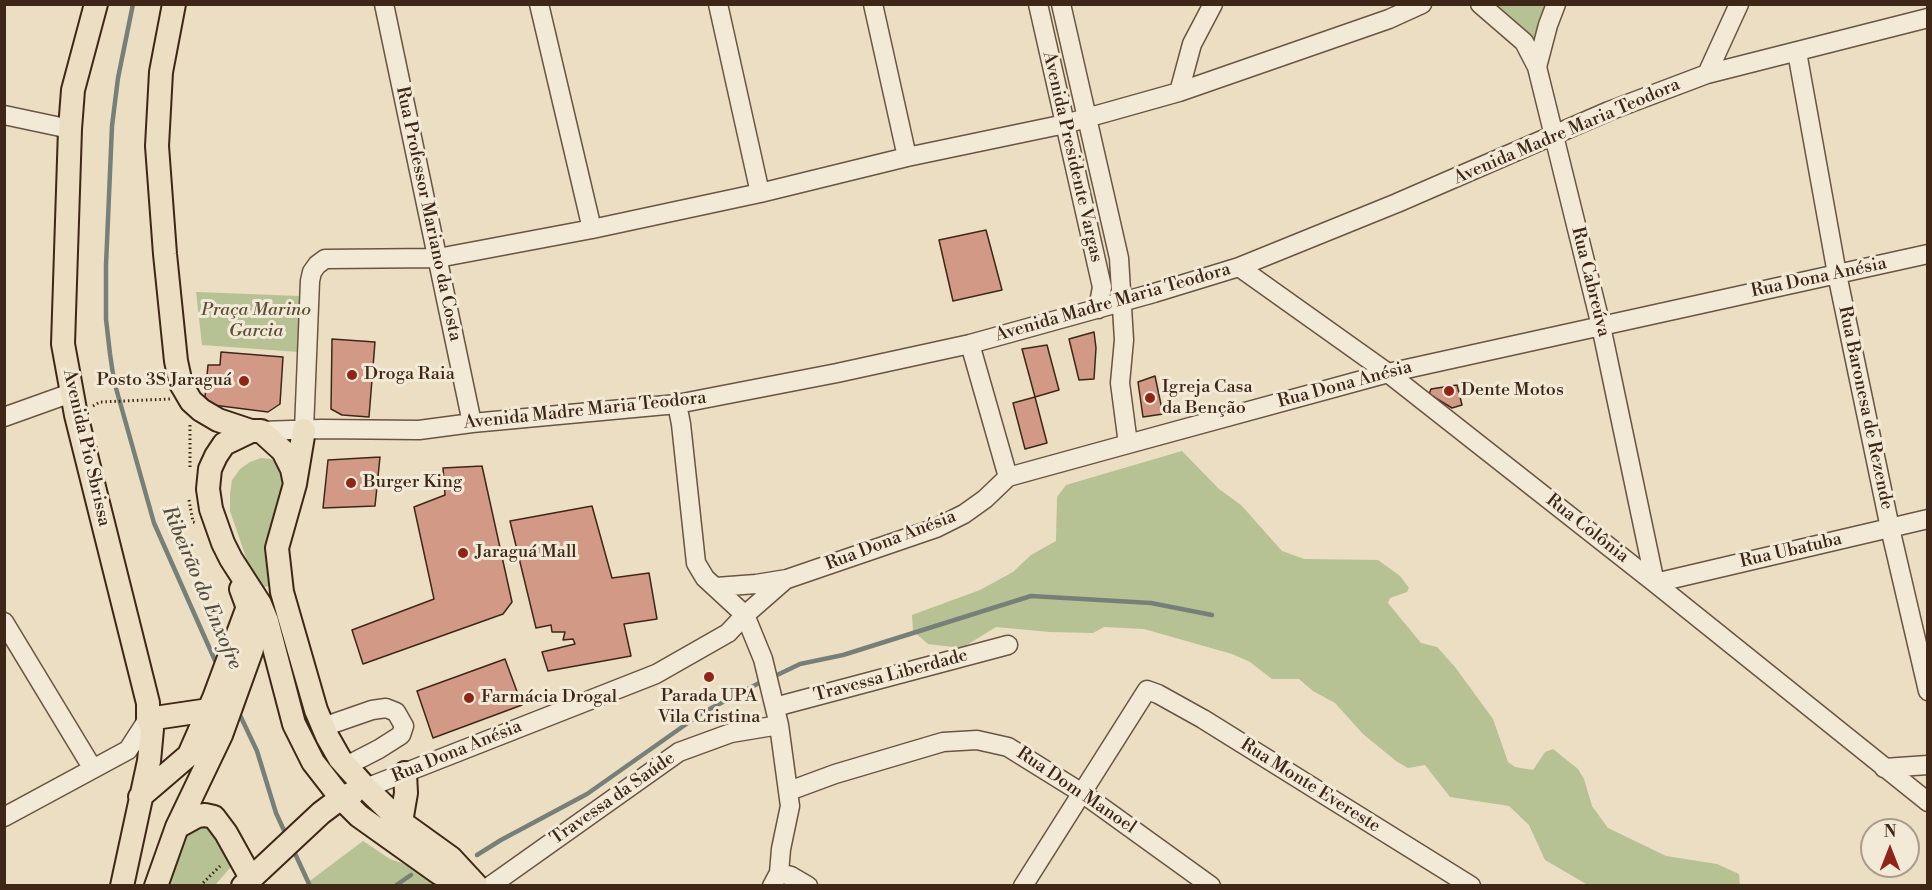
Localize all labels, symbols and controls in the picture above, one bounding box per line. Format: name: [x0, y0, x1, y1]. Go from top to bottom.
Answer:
street label: Avenida Presidente Vargas: [1037, 50, 1107, 264]
street label: Avenida Madre Maria Teodora: [1451, 74, 1683, 190]
street label: Rua Professor Mariano da Costa: [390, 85, 466, 343]
street label: Rua Cabreúva: [1566, 225, 1614, 339]
street label: Rua Dona Anésia: [1749, 253, 1889, 303]
street label: Avenida Madre Maria Teodora: [993, 259, 1233, 347]
park label: Praça Marino Garcia: [201, 300, 311, 342]
street label: Rua Baronesa de Rezende: [1833, 304, 1897, 512]
street label: Rua Dona Anésia: [1275, 357, 1415, 413]
place label: Droga Raia: [364, 364, 455, 386]
street label: Avenida Pio Sbrissa: [57, 367, 115, 529]
marker: Droga Raia: [345, 368, 359, 382]
place label: Posto 3S Jaraguá: [97, 370, 232, 392]
marker: Posto 3S Jaraguá: [237, 374, 251, 388]
place label: Igreja Casa da Benção: [1162, 377, 1253, 420]
place label: Dente Motos: [1461, 380, 1564, 402]
marker: Dente Motos: [1442, 384, 1456, 398]
street label: Avenida Madre Maria Teodora: [463, 388, 707, 434]
marker: Igreja Casa da Benção: [1143, 391, 1157, 405]
place label: Burger King: [363, 472, 462, 494]
marker: Burger King: [344, 476, 358, 490]
street label: Rua Colônia: [1541, 490, 1633, 568]
water label: Ribeirão do Enxofre: [156, 503, 246, 673]
street label: Rua Dona Anésia: [823, 506, 959, 576]
street label: Rua Ubatuba: [1738, 529, 1844, 573]
place label: Jaraguá Mall: [475, 542, 577, 564]
marker: Jaraguá Mall: [456, 546, 470, 560]
street label: Travessa Liberdade: [812, 645, 970, 707]
marker: Parada UPA Vila Cristina: [702, 670, 716, 684]
place label: Parada UPA Vila Cristina: [658, 686, 760, 728]
place label: Farmácia Drogal: [481, 687, 617, 709]
marker: Farmácia Drogal: [462, 691, 476, 705]
street label: Rua Dona Anésia: [389, 716, 525, 788]
street label: Rua Monte Evereste: [1236, 734, 1384, 838]
street label: Rua Dom Manoel: [1012, 743, 1140, 839]
street label: Travessa da Saúde: [547, 748, 679, 850]
north arrow: [1860, 818, 1920, 878]
text: N: [1884, 822, 1896, 842]

